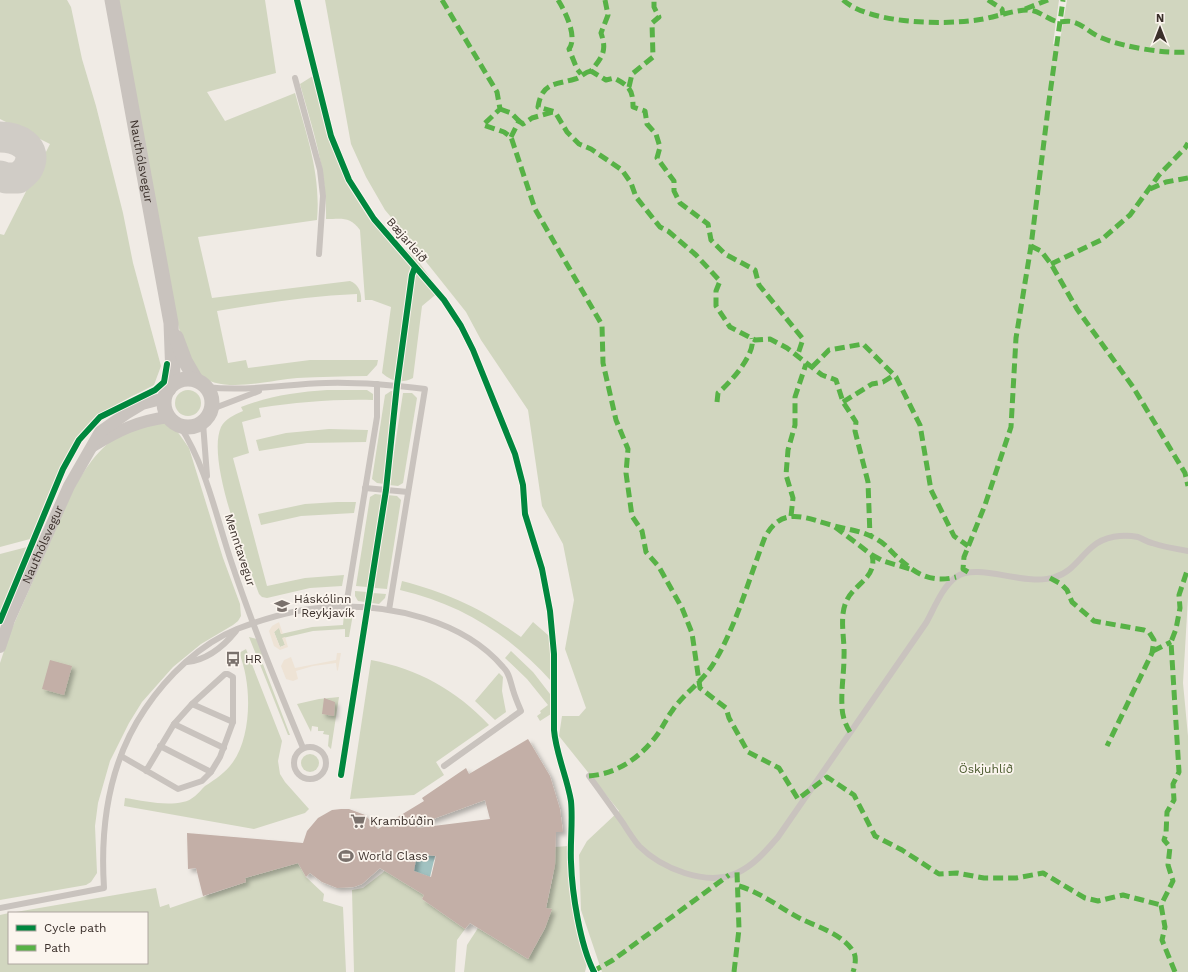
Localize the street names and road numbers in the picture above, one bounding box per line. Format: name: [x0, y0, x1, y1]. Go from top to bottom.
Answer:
street label: Nauthólsvegur: [127, 119, 156, 204]
street label: Bæjarleið: [384, 215, 430, 265]
street label: Nauthólsvegur: [19, 503, 66, 586]
street label: Menntavegur: [222, 512, 258, 588]

